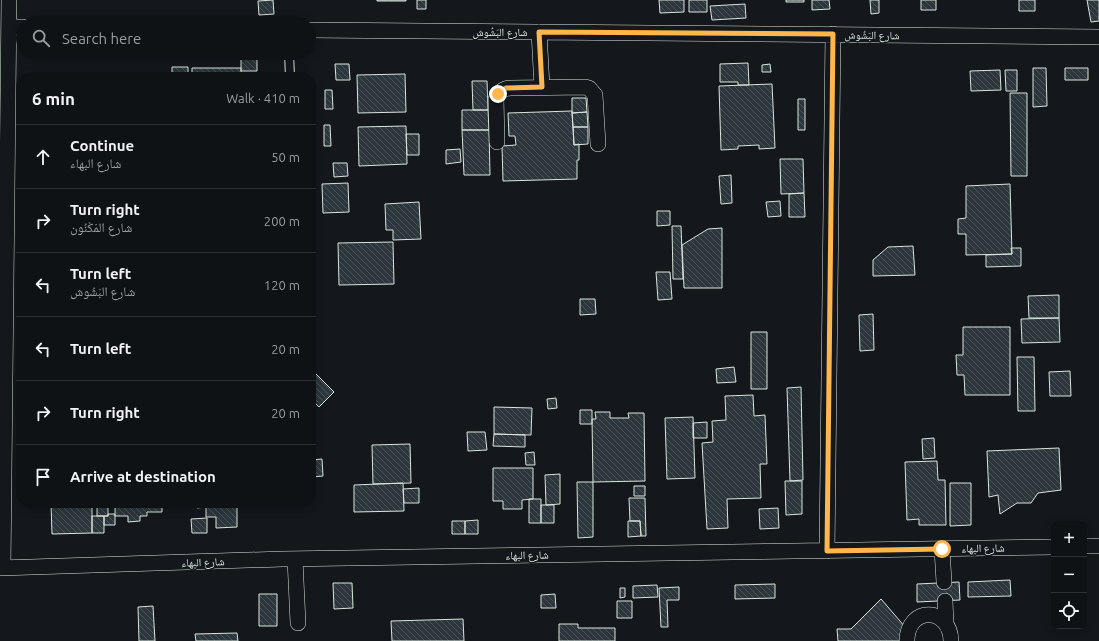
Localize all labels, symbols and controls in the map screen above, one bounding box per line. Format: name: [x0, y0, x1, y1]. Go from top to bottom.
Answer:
search box: [16, 16, 316, 60]
street label: شارع البَشُوش: [472, 26, 528, 39]
icon: search: [30, 27, 52, 49]
street label: شارع البَشُوش: [844, 29, 900, 42]
text: Search here: [62, 30, 141, 47]
route end: [489, 85, 507, 103]
text: 6 min: [32, 89, 75, 108]
text: Walk · 410 m: [226, 91, 300, 105]
text: Continue: [70, 137, 134, 154]
icon: ahead: [32, 146, 54, 168]
text: 50 m: [271, 150, 300, 164]
text: شارع البهاء: [70, 156, 121, 170]
text: Turn right: [70, 201, 140, 218]
icon: right: [32, 210, 54, 232]
text: 200 m: [264, 214, 300, 228]
text: شارع المَكْنُون: [70, 220, 132, 234]
text: Turn left: [70, 265, 131, 282]
icon: left: [32, 274, 54, 296]
text: 120 m: [264, 278, 300, 292]
text: شارع البَشُوش: [70, 284, 135, 298]
icon: left: [32, 338, 54, 360]
text: Turn left: [70, 340, 131, 357]
text: 20 m: [271, 342, 300, 356]
icon: right: [32, 402, 54, 424]
text: Turn right: [70, 404, 140, 421]
text: 20 m: [271, 406, 300, 420]
icon: arrive: [32, 466, 54, 488]
text: Arrive at destination: [70, 468, 216, 485]
map controls: [1051, 521, 1087, 629]
button: +: [1051, 521, 1087, 557]
route start: [933, 540, 951, 558]
street label: شارع البهاء: [961, 542, 1005, 555]
street label: شارع البهاء: [505, 549, 549, 562]
street label: شارع البهاء: [181, 555, 225, 570]
button: −: [1051, 557, 1087, 593]
button: locate: [1051, 593, 1087, 629]

